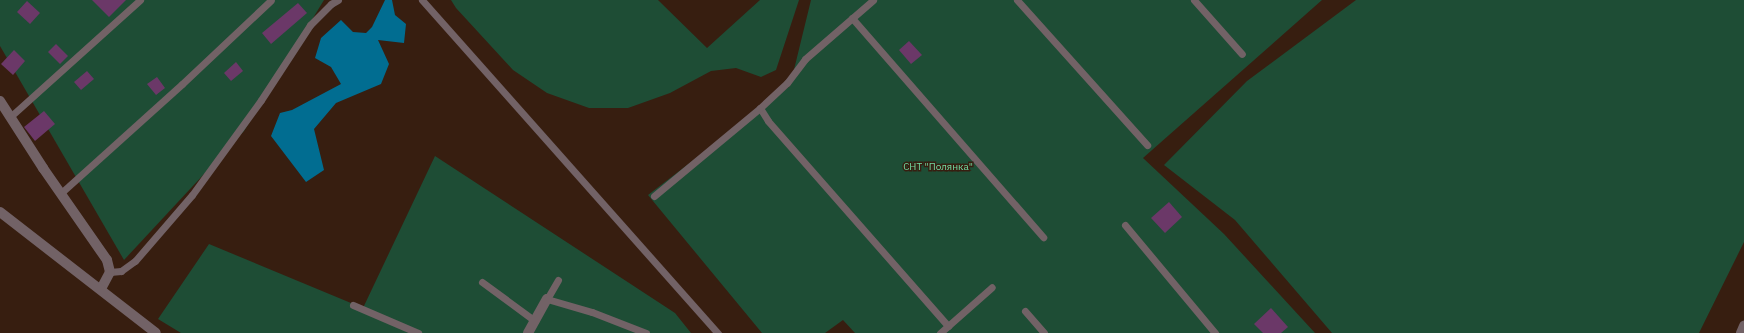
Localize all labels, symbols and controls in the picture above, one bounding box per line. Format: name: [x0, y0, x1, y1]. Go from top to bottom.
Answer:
park label: СНТ "Полянка": [903, 161, 973, 173]

